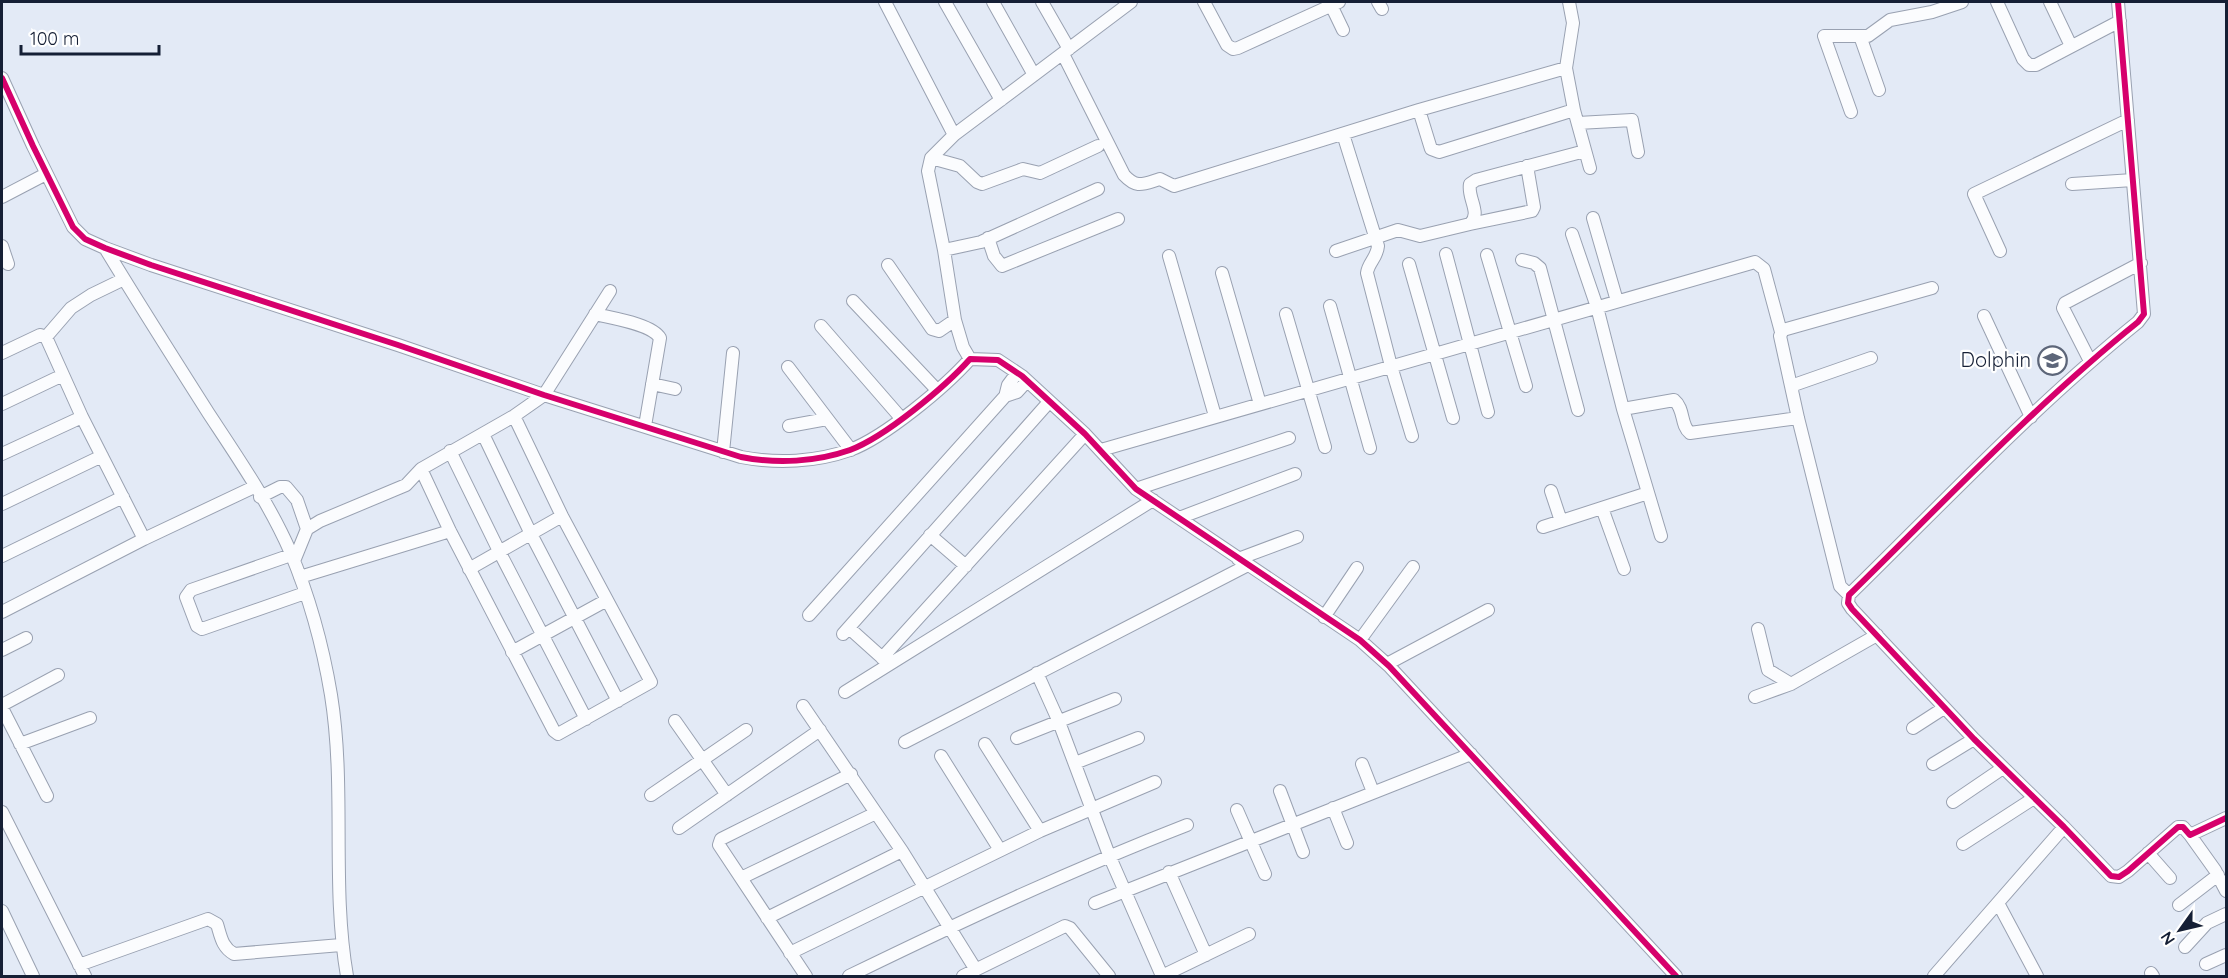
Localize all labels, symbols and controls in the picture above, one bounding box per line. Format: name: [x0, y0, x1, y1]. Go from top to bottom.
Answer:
scale bar: [21, 18, 159, 56]
text: 100 m: [30, 27, 79, 50]
school or university icon: Dolphin: [2036, 344, 2068, 376]
place label: Dolphin: [1960, 347, 2031, 372]
north arrow: [2150, 900, 2210, 960]
text: N: [2156, 928, 2179, 949]

